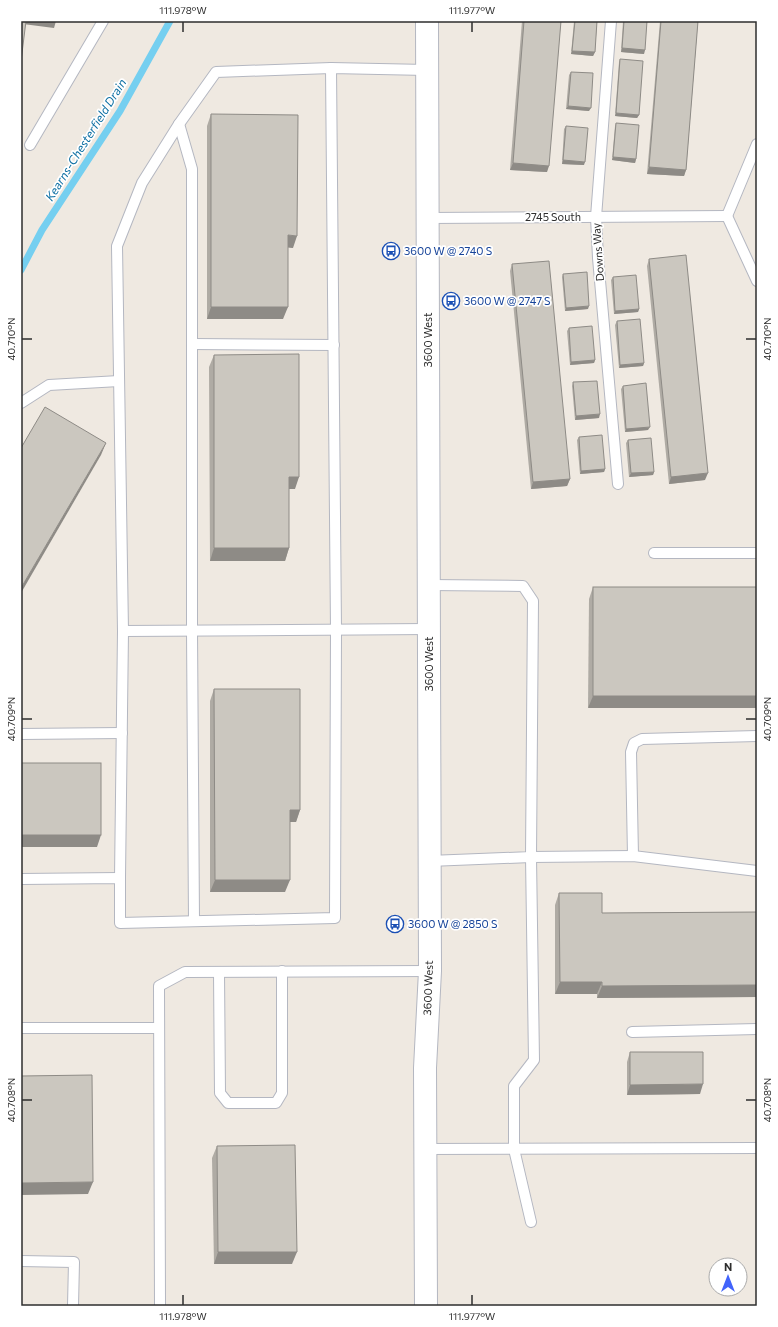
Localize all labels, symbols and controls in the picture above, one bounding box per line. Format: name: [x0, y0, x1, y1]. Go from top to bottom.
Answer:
text: 111.978°W: [159, 4, 207, 16]
text: 111.977°W: [449, 4, 495, 16]
water label: Kearns-Chesterfield Drain: [42, 76, 129, 203]
street label: 2745 South: [525, 210, 581, 223]
street label: Downs Way: [589, 222, 606, 282]
bus stop icon: 3600 W @ 2740 S: [381, 241, 401, 261]
place label: 3600 W @ 2740 S: [404, 244, 492, 257]
bus stop icon: 3600 W @ 2747 S: [441, 291, 461, 311]
place label: 3600 W @ 2747 S: [464, 294, 551, 307]
street label: 3600 West: [421, 312, 434, 368]
text: 40.710°N: [5, 318, 17, 360]
text: 40.710°N: [761, 318, 773, 360]
street label: 3600 West: [422, 636, 435, 692]
text: 40.709°N: [5, 697, 17, 741]
text: 40.709°N: [761, 697, 773, 741]
bus stop icon: 3600 W @ 2850 S: [385, 914, 405, 934]
place label: 3600 W @ 2850 S: [408, 917, 497, 930]
street label: 3600 West: [420, 960, 435, 1016]
text: 40.708°N: [5, 1078, 17, 1122]
text: 40.708°N: [761, 1078, 773, 1122]
north arrow: [708, 1257, 748, 1297]
text: N: [724, 1260, 732, 1273]
text: 111.978°W: [159, 1310, 207, 1322]
text: 111.977°W: [449, 1310, 495, 1322]

